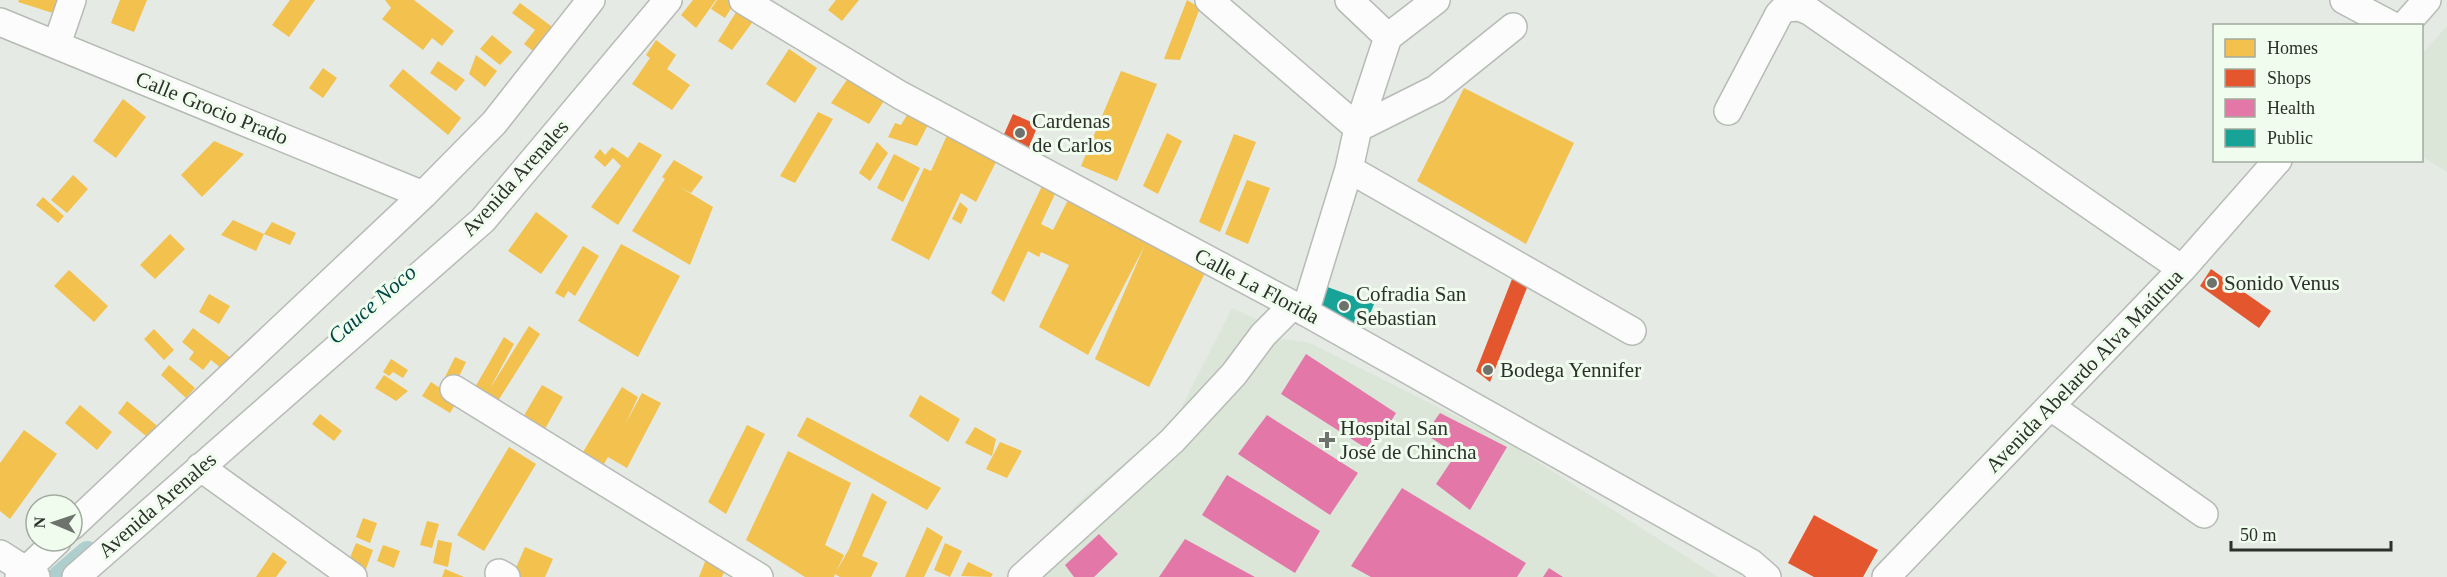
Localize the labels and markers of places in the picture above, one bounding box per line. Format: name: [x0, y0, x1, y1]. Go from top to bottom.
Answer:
place label: Cardenas de Carlos: [1032, 109, 1112, 157]
marker: Cardenas de Carlos: [1013, 126, 1027, 140]
place label: Sonido Venus: [2224, 271, 2340, 295]
marker: Sonido Venus: [2205, 276, 2219, 290]
place label: Cofradia San Sebastian: [1356, 282, 1467, 330]
marker: Cofradia San Sebastian: [1337, 299, 1351, 313]
place label: Bodega Yennifer: [1500, 358, 1641, 382]
marker: Bodega Yennifer: [1481, 363, 1495, 377]
place label: Hospital San José de Chincha: [1340, 416, 1477, 464]
marker: Hospital San José de Chincha: [1318, 431, 1336, 449]

